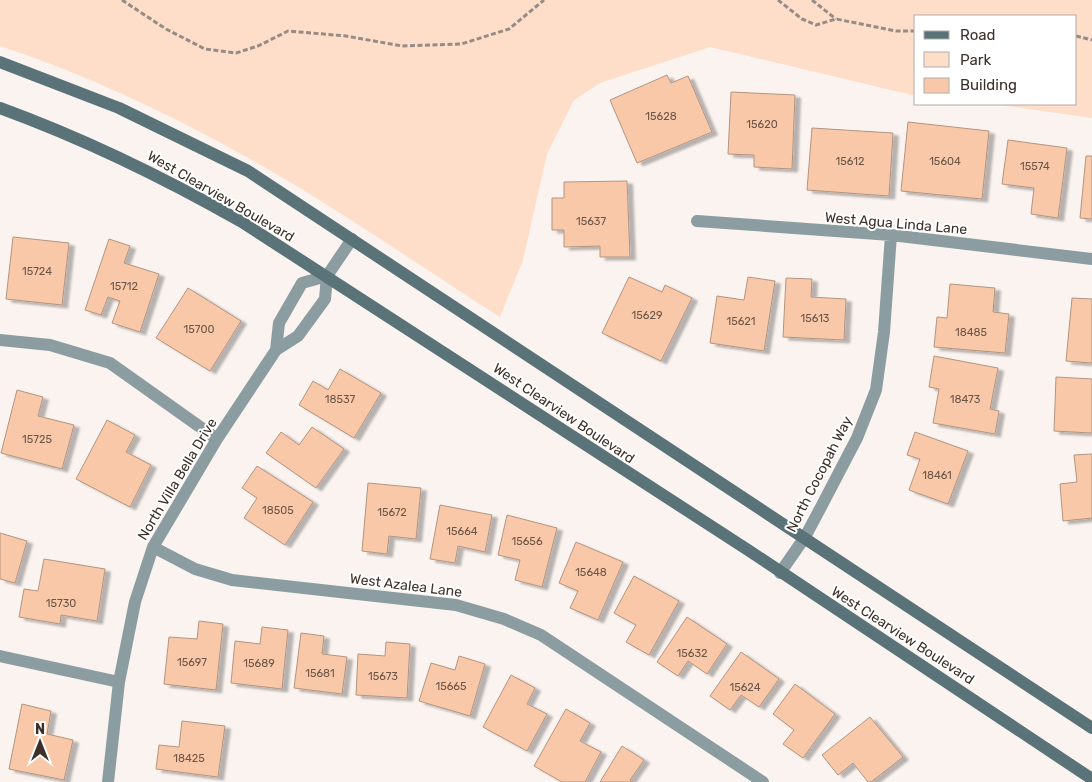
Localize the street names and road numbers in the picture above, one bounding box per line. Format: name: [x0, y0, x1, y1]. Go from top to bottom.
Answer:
street label: West Clearview Boulevard: [144, 147, 297, 246]
street label: West Agua Linda Lane: [824, 209, 968, 238]
street label: West Clearview Boulevard: [490, 360, 638, 467]
street label: North Cocopah Way: [783, 413, 856, 535]
street label: North Villa Bella Drive: [134, 415, 221, 543]
street label: West Azalea Lane: [349, 570, 463, 601]
street label: West Clearview Boulevard: [828, 583, 977, 688]

